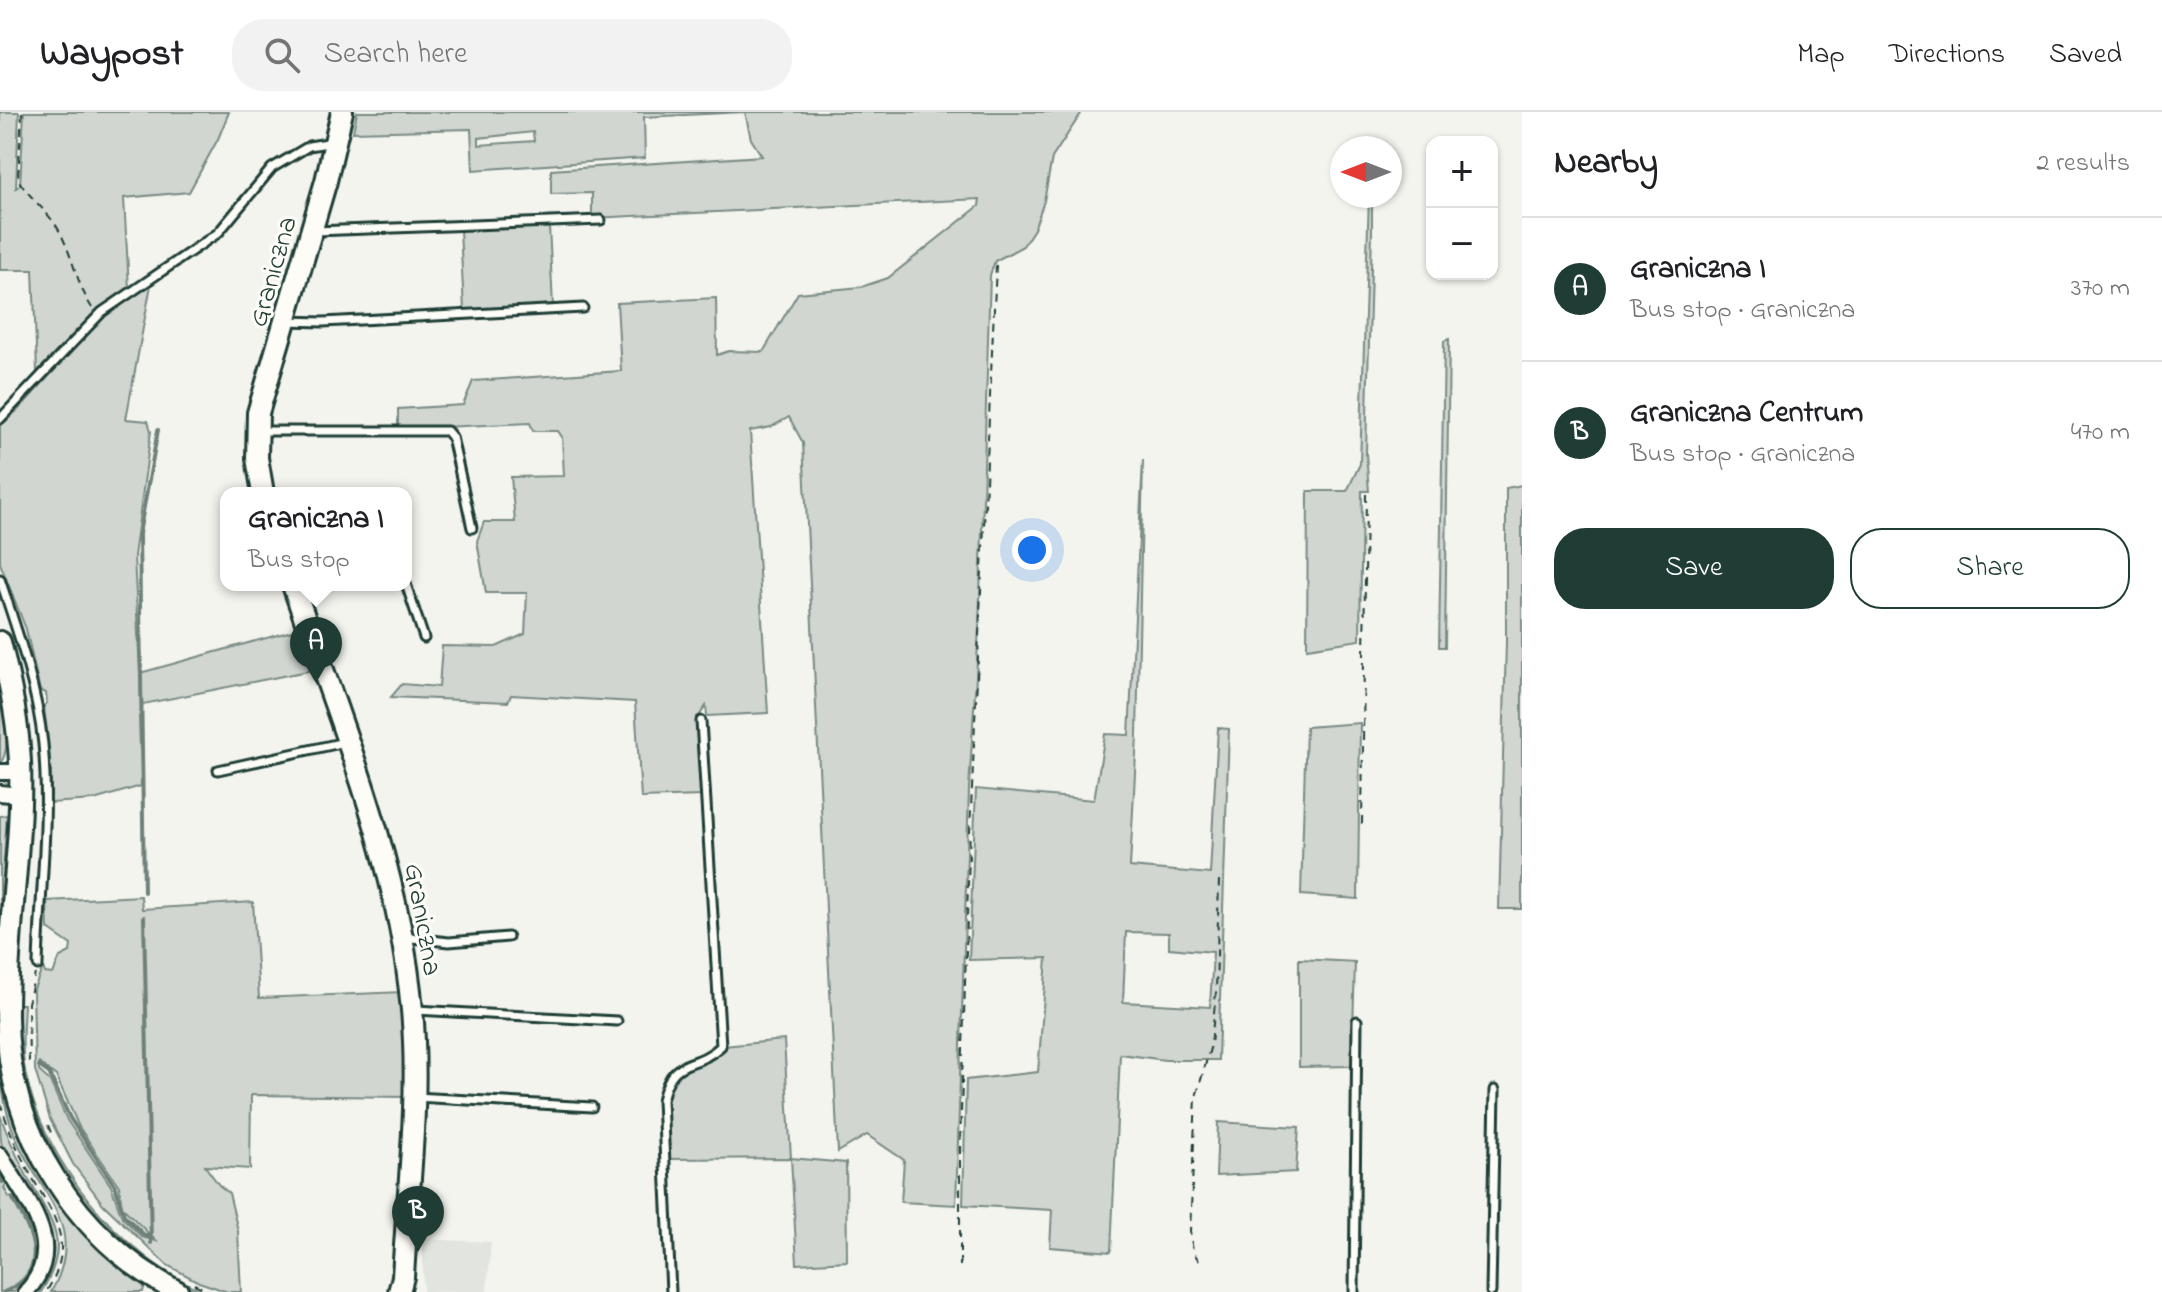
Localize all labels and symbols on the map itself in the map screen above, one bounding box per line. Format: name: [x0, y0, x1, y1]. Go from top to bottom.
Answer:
north arrow: [1330, 136, 1402, 208]
street label: Graniczna: [239, 212, 310, 332]
your location: [1012, 530, 1052, 570]
pin: A: [290, 617, 342, 683]
street label: Graniczna: [392, 860, 452, 979]
pin: B: [392, 1186, 444, 1252]

